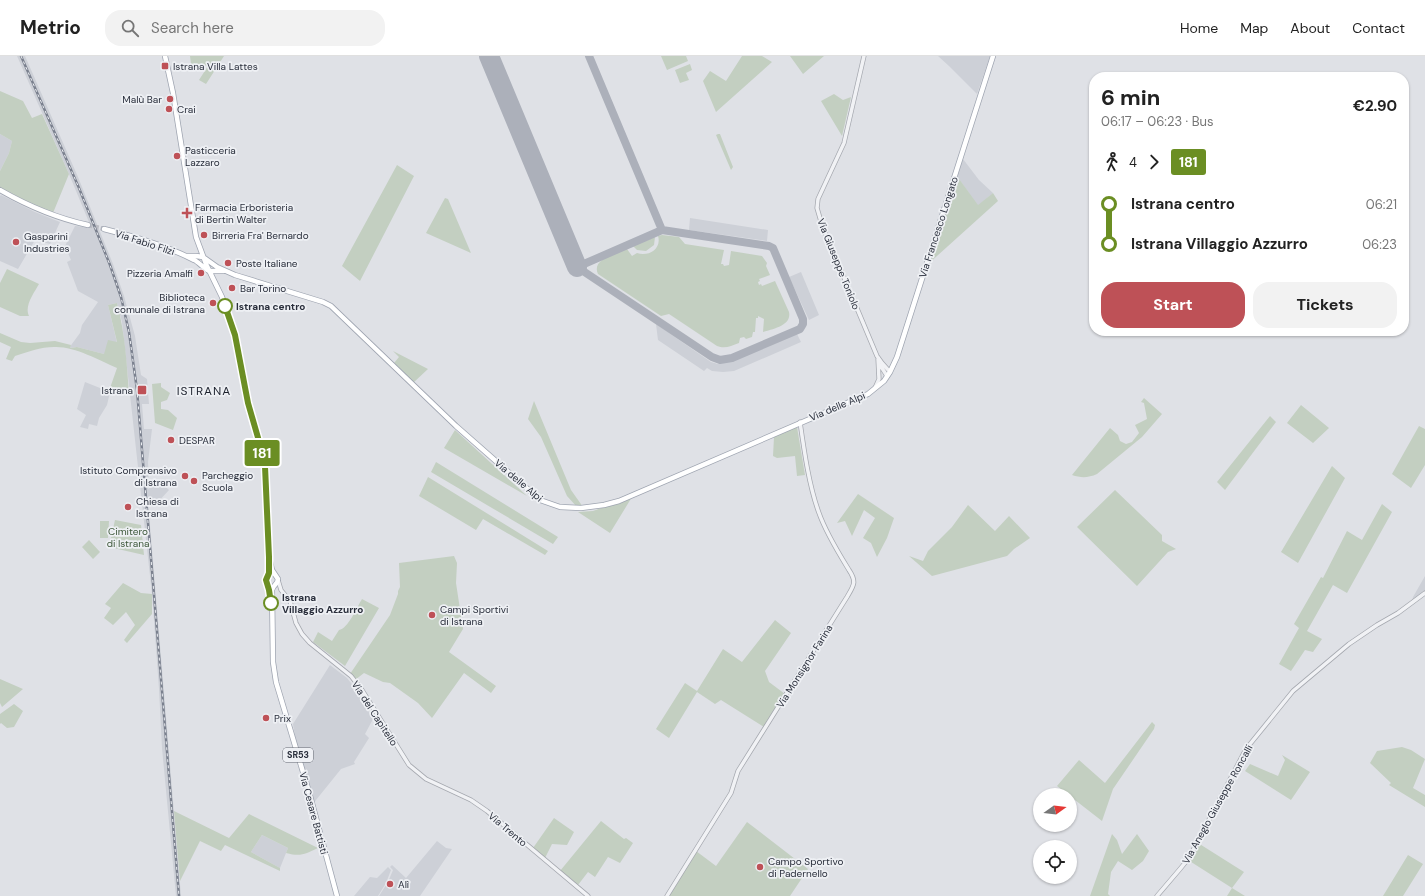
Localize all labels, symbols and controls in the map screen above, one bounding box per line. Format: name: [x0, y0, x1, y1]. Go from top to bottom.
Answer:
search box: [105, 10, 385, 46]
text: Metrio: [20, 15, 81, 40]
icon: search: [119, 17, 141, 39]
text: Search here: [151, 18, 234, 38]
text: Home: [1180, 19, 1218, 37]
text: Map: [1240, 19, 1268, 37]
text: About: [1290, 19, 1330, 37]
text: Contact: [1352, 19, 1405, 37]
place label: Istrana Villa Lattes: [173, 60, 258, 73]
marker: Istrana Villa Lattes: [160, 61, 170, 71]
text: 6 min: [1101, 83, 1160, 112]
place label: Malù Bar: [122, 93, 162, 106]
marker: Malù Bar: [165, 94, 175, 104]
text: €2.90: [1353, 96, 1397, 116]
place label: Crai: [177, 103, 196, 116]
marker: Crai: [164, 104, 174, 114]
text: 06:17 – 06:23 · Bus: [1101, 113, 1213, 130]
place label: Pasticceria Lazzaro: [185, 144, 236, 169]
marker: Pasticceria Lazzaro: [172, 151, 182, 161]
icon: walk: [1101, 151, 1123, 173]
icon: forward: [1143, 151, 1165, 173]
text: 181: [1179, 153, 1198, 171]
text: 4: [1129, 154, 1137, 171]
street label: Via Francesco Longato: [916, 175, 961, 279]
text: Istrana centro: [1131, 194, 1235, 214]
text: 06:21: [1366, 196, 1397, 213]
place label: Farmacia Erboristeria di Bertin Walter: [195, 201, 293, 226]
marker: Farmacia Erboristeria di Bertin Walter: [182, 208, 192, 218]
street label: Via Giuseppe Toniolo: [814, 217, 863, 312]
street label: Via Fabio Filzi: [113, 227, 176, 258]
place label: Birreria Fra' Bernardo: [212, 229, 309, 242]
place label: Gasparini Industries: [24, 230, 70, 255]
marker: Birreria Fra' Bernardo: [199, 230, 209, 240]
text: Istrana Villaggio Azzurro: [1131, 234, 1308, 254]
text: 06:23: [1362, 236, 1397, 253]
marker: Gasparini Industries: [11, 237, 21, 247]
place label: Poste Italiane: [236, 257, 298, 270]
marker: Poste Italiane: [223, 258, 233, 268]
place label: Pizzeria Amalfi: [127, 267, 193, 280]
marker: Pizzeria Amalfi: [196, 268, 206, 278]
place label: Bar Torino: [240, 282, 286, 295]
button: Start: [1101, 282, 1245, 328]
button: Tickets: [1253, 282, 1397, 328]
marker: Bar Torino: [227, 283, 237, 293]
place label: Biblioteca comunale di Istrana: [114, 291, 205, 316]
marker: Biblioteca comunale di Istrana: [208, 298, 218, 308]
marker: Istrana centro: [217, 298, 233, 314]
place label: Istrana centro: [236, 300, 305, 313]
district label: ISTRANA: [177, 383, 231, 399]
place label: Istrana: [102, 384, 133, 397]
marker: Istrana: [136, 384, 148, 396]
street label: Via delle Alpi: [807, 389, 867, 424]
place label: DESPAR: [179, 434, 215, 447]
marker: DESPAR: [166, 435, 176, 445]
line badge: 181: [239, 440, 285, 466]
text: 181: [253, 444, 271, 462]
street label: Via delle Alpi: [492, 456, 546, 504]
place label: Istituto Comprensivo di Istrana: [80, 464, 177, 489]
place label: Parcheggio Scuola: [202, 469, 253, 494]
marker: Istituto Comprensivo di Istrana: [180, 471, 190, 481]
marker: Parcheggio Scuola: [189, 476, 199, 486]
place label: Chiesa di Istrana: [136, 495, 179, 520]
marker: Chiesa di Istrana: [123, 502, 133, 512]
park label: Cimitero di Istrana: [107, 525, 149, 550]
place label: Istrana Villaggio Azzurro: [282, 591, 363, 616]
marker: Istrana Villaggio Azzurro: [263, 595, 279, 611]
place label: Campi Sportivi di Istrana: [440, 603, 509, 628]
marker: Campi Sportivi di Istrana: [427, 610, 437, 620]
street label: Via Monsignor Farina: [773, 622, 835, 710]
street label: Via del Capitello: [349, 678, 401, 748]
place label: Prix: [274, 712, 291, 725]
marker: Prix: [261, 713, 271, 723]
street label: Via Aneglo Giuseppe Roncalli: [1179, 742, 1256, 866]
road number: SR53: [283, 748, 313, 762]
street label: Via Cesare Battisti: [296, 770, 331, 856]
north arrow: [1033, 788, 1077, 832]
map controls: [1033, 788, 1077, 884]
street label: Via Trento: [486, 809, 530, 849]
button: locate: [1033, 840, 1077, 884]
place label: Campo Sportivo di Padernello: [768, 855, 843, 880]
marker: Campo Sportivo di Padernello: [755, 862, 765, 872]
place label: Alì: [398, 878, 410, 891]
marker: Alì: [385, 879, 395, 889]

